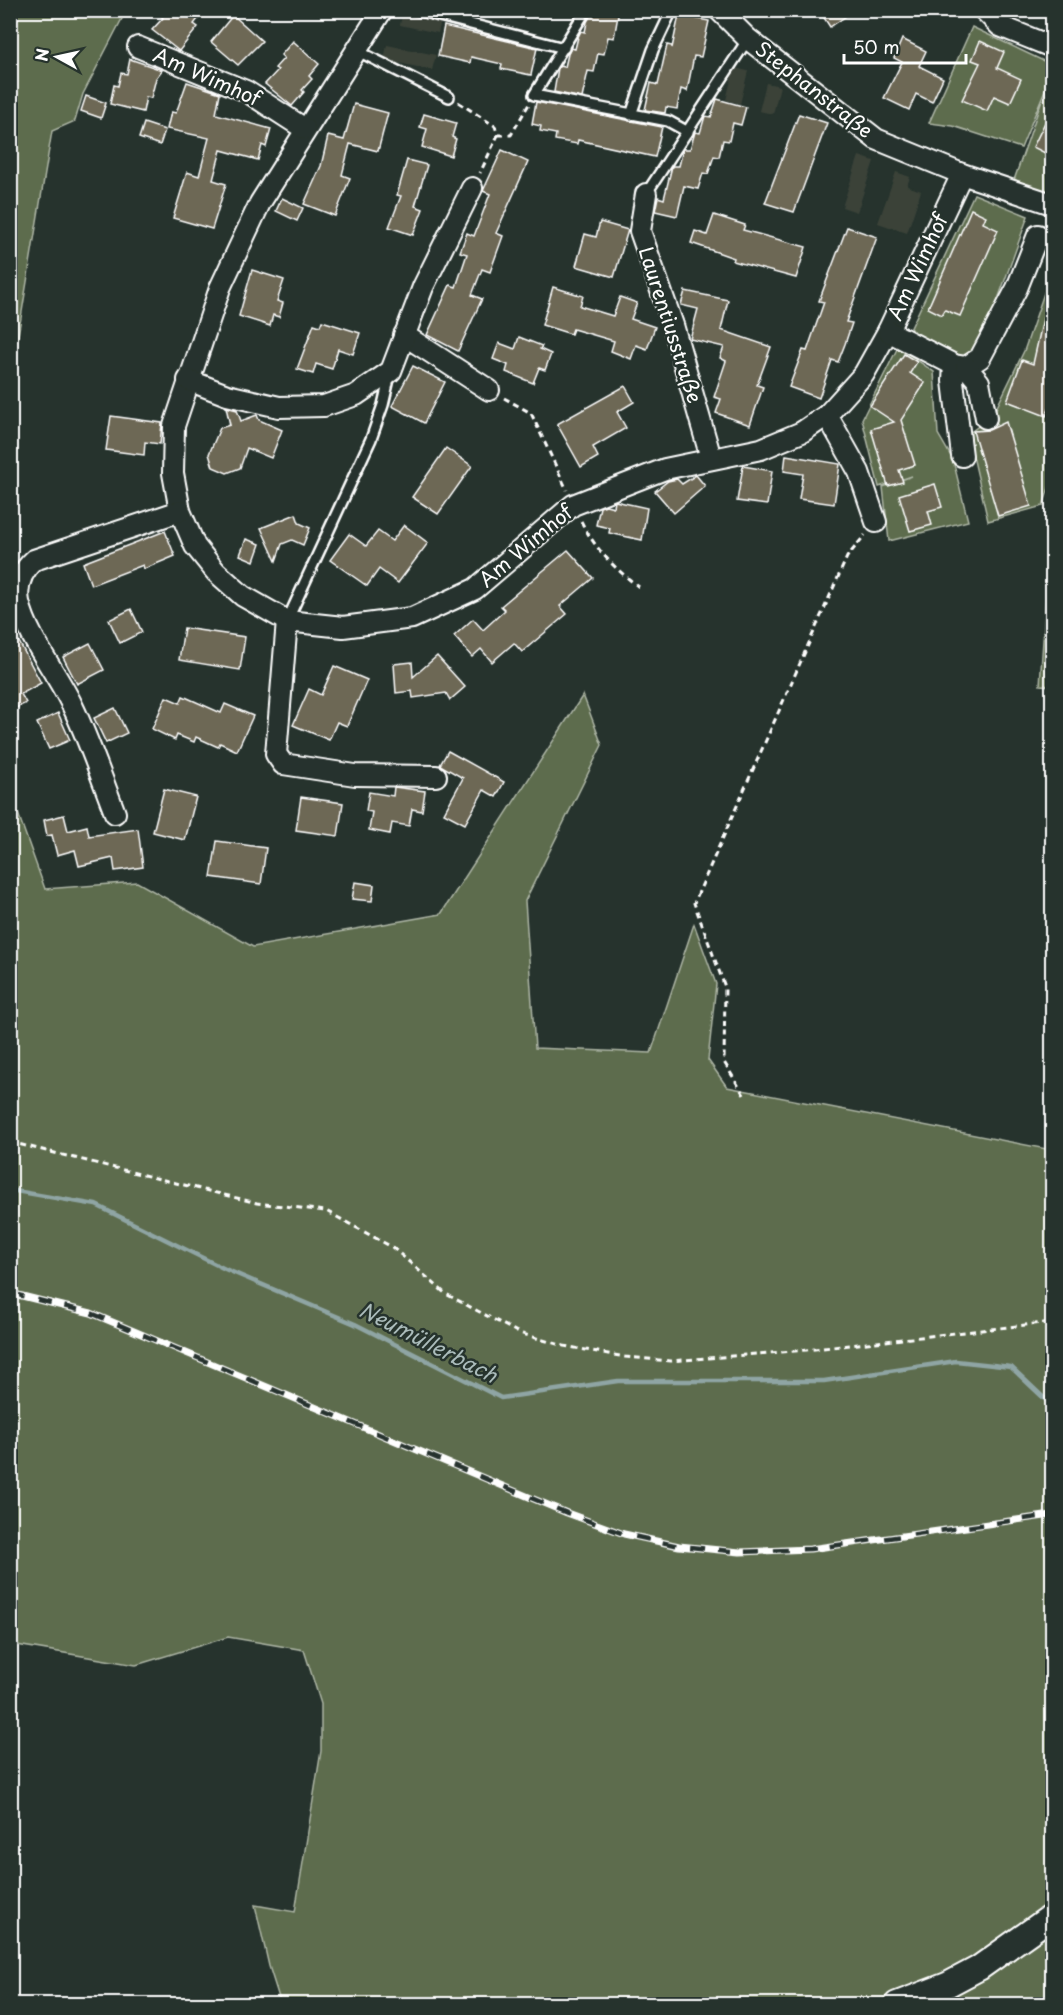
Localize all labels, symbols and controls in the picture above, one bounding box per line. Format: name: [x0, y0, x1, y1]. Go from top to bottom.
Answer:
north arrow: [27, 27, 87, 87]
scale bar: [844, 27, 966, 65]
text: 50 m: [853, 33, 900, 60]
street label: Stephanstraße: [749, 34, 880, 145]
street label: Am Wimhof: [149, 39, 267, 114]
text: N: [28, 47, 54, 63]
street label: Am Wimhof: [879, 207, 955, 325]
street label: Laurentiusstraße: [632, 243, 710, 407]
street label: Am Wimhof: [472, 496, 580, 594]
water label: Neumüllerbach: [354, 1293, 504, 1390]

